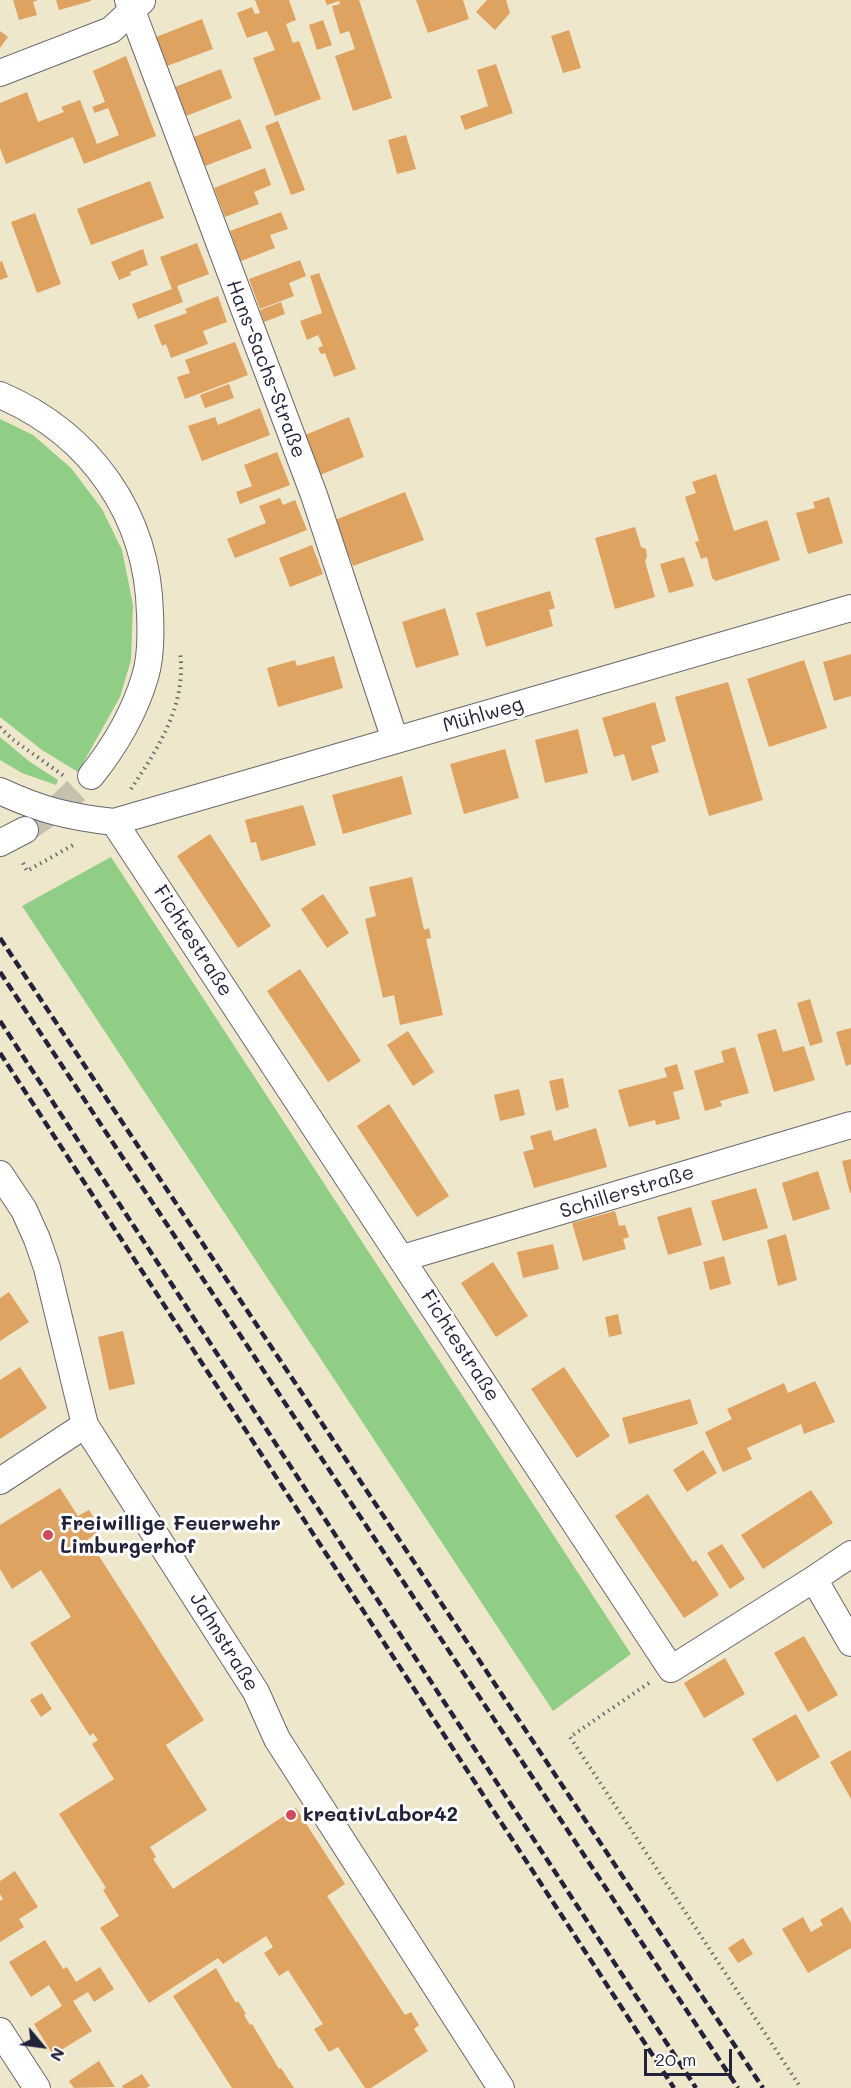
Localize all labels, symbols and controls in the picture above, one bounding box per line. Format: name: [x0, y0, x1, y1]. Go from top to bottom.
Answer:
street label: Hans-Sachs-Straße: [221, 277, 311, 461]
street label: Mühlweg: [440, 692, 526, 738]
street label: Fichtestraße: [148, 881, 238, 1001]
street label: Schillerstraße: [557, 1160, 697, 1224]
street label: Fichtestraße: [415, 1286, 505, 1406]
place label: Freiwillige Feuerwehr Limburgerhof: [60, 1512, 281, 1559]
marker: Freiwillige Feuerwehr Limburgerhof: [41, 1528, 55, 1542]
street label: Jahnstraße: [184, 1588, 264, 1696]
place label: kreativLabor42: [303, 1803, 458, 1827]
marker: kreativLabor42: [284, 1808, 298, 1822]
north arrow: [12, 2016, 72, 2076]
scale bar: [647, 2037, 736, 2075]
text: N: [46, 2045, 70, 2065]
text: 20 m: [655, 2047, 696, 2071]

